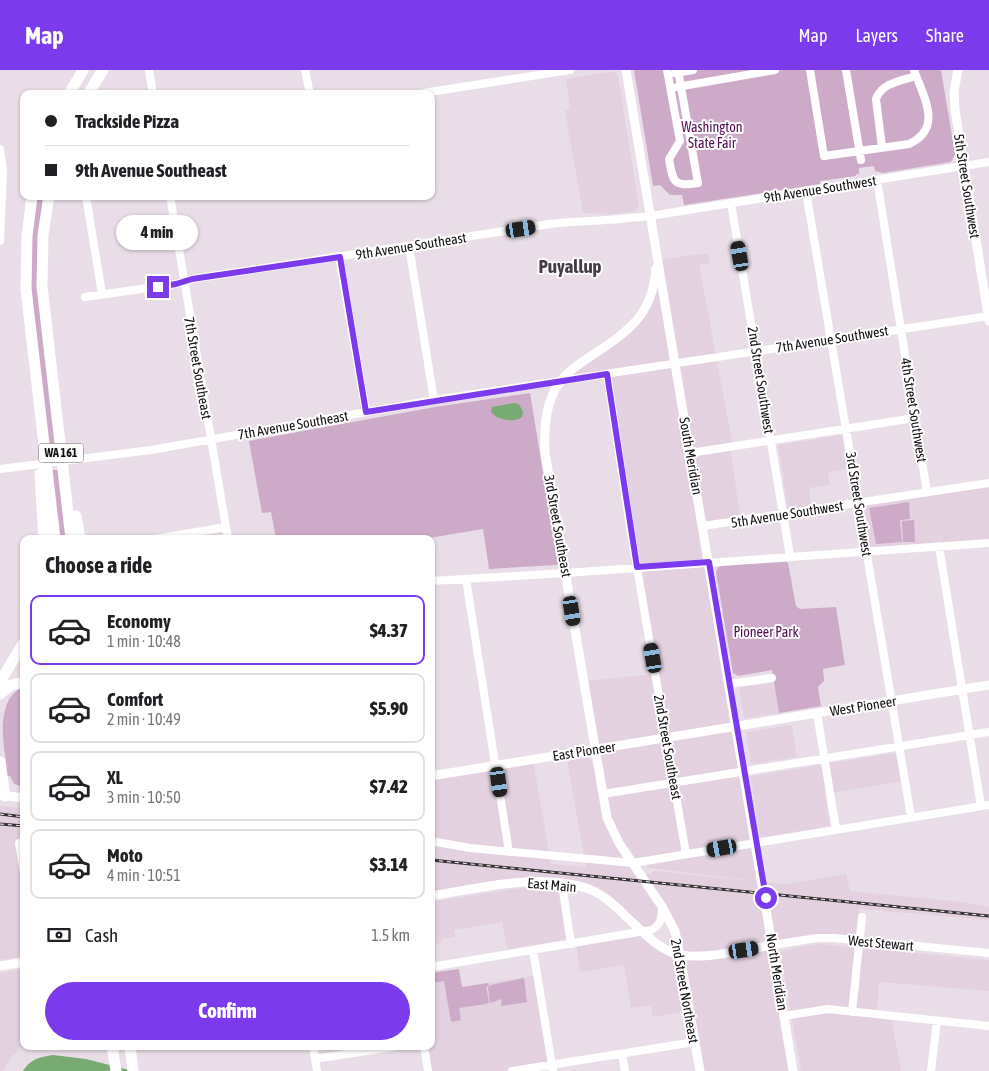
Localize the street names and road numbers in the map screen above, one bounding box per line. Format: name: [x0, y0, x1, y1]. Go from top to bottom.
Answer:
street label: 5th Street Southwest: [951, 133, 983, 239]
street label: 9th Avenue Southwest: [763, 172, 877, 206]
street label: 9th Avenue Southeast: [354, 229, 468, 263]
street label: 7th Street Southeast: [181, 315, 215, 421]
street label: 7th Avenue Southwest: [775, 322, 889, 356]
street label: 2nd Street Southwest: [745, 325, 777, 435]
street label: 4th Street Southwest: [898, 357, 930, 463]
street label: 7th Avenue Southeast: [237, 407, 349, 443]
street label: South Meridian: [676, 416, 706, 496]
road number: WA 161: [38, 443, 84, 462]
street label: 3rd Street Southwest: [843, 451, 875, 557]
street label: 3rd Street Southeast: [541, 474, 575, 578]
street label: 5th Avenue Southwest: [730, 497, 844, 531]
street label: 2nd Street Southeast: [651, 693, 685, 801]
street label: West Pioneer: [829, 693, 898, 719]
street label: East Pioneer: [551, 738, 617, 764]
street label: East Main: [527, 875, 577, 895]
street label: North Meridian: [763, 932, 791, 1012]
street label: West Stewart: [848, 932, 914, 954]
street label: 2nd Street Northeast: [668, 937, 702, 1045]

